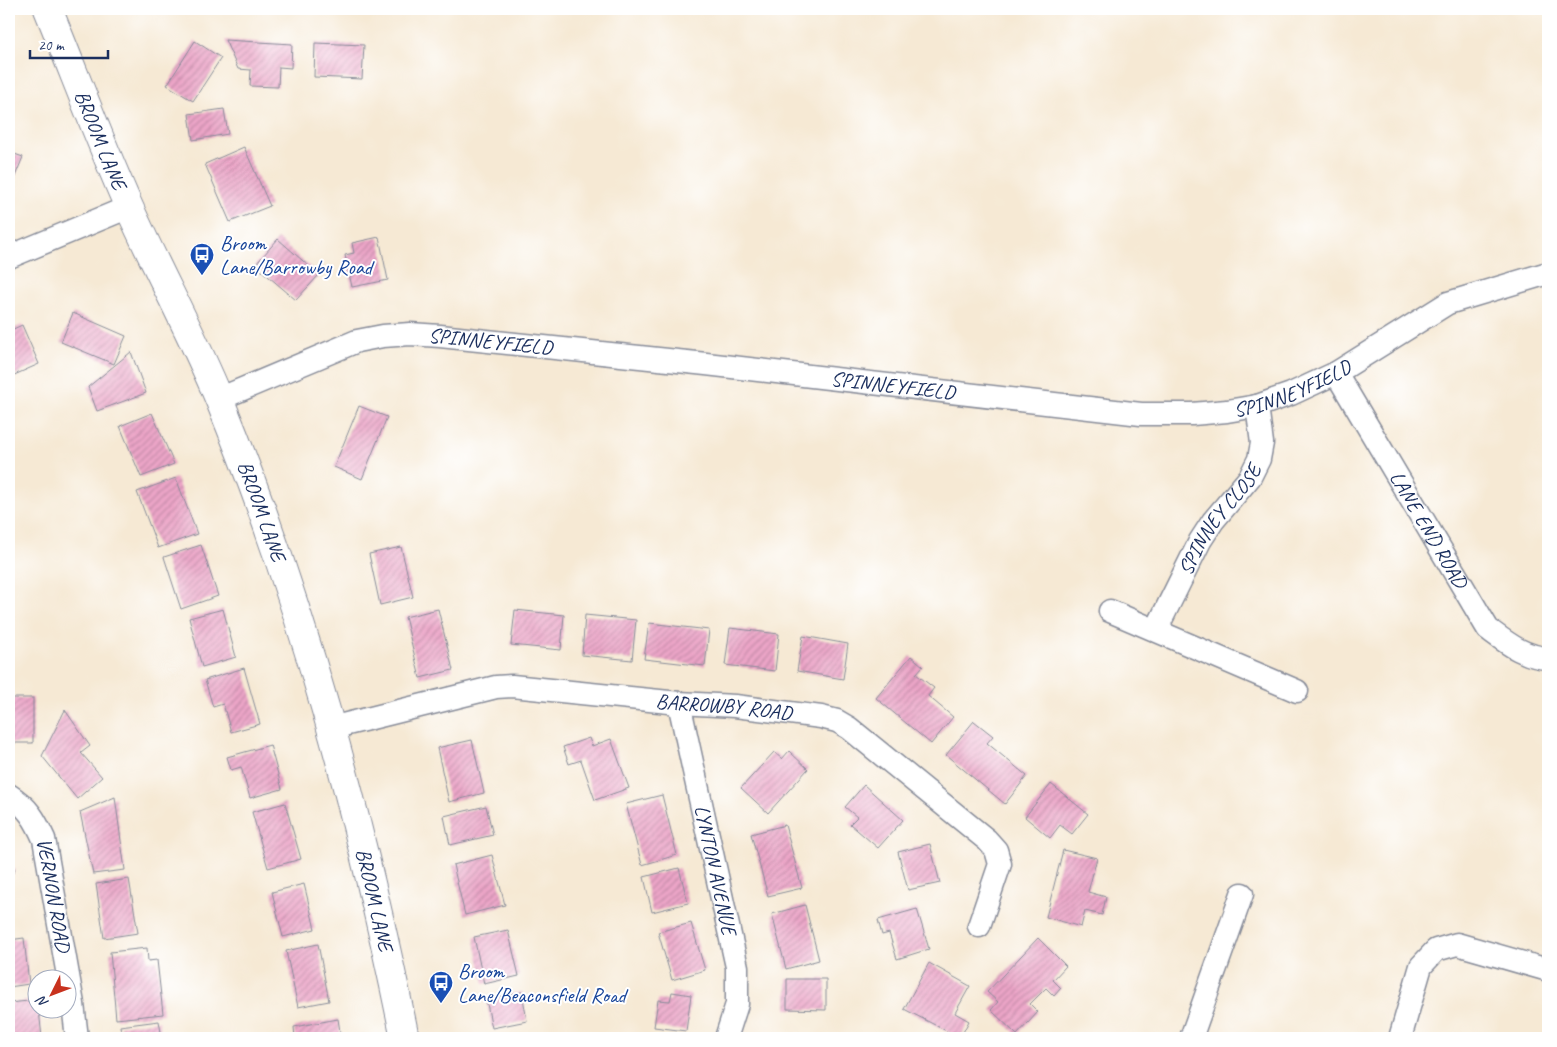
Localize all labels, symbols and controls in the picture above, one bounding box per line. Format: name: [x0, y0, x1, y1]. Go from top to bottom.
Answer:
scale bar: [30, 28, 108, 60]
text: 20 m: [38, 36, 65, 55]
street label: BROOM LANE: [69, 87, 134, 196]
place label: Broom Lane/Barrowby Road: [220, 230, 375, 280]
bus stop icon: Broom Lane/Barrowby Road: [189, 242, 215, 276]
street label: SPINNEYFIELD: [428, 322, 556, 361]
street label: SPINNEYFIELD: [1232, 353, 1357, 423]
street label: SPINNEYFIELD: [830, 365, 958, 406]
street label: BROOM LANE: [232, 457, 293, 567]
street label: SPINNEY CLOSE: [1172, 458, 1268, 579]
street label: LANE END ROAD: [1384, 466, 1475, 594]
street label: BARROWBY ROAD: [655, 688, 795, 726]
street label: LYNTON AVENUE: [689, 803, 743, 940]
street label: VERNON ROAD: [31, 836, 77, 956]
street label: BROOM LANE: [350, 846, 400, 956]
place label: Broom Lane/Beaconsfield Road: [458, 958, 629, 1008]
north arrow: [28, 970, 78, 1020]
bus stop icon: Broom Lane/Beaconsfield Road: [428, 970, 454, 1004]
text: N: [32, 992, 52, 1011]

